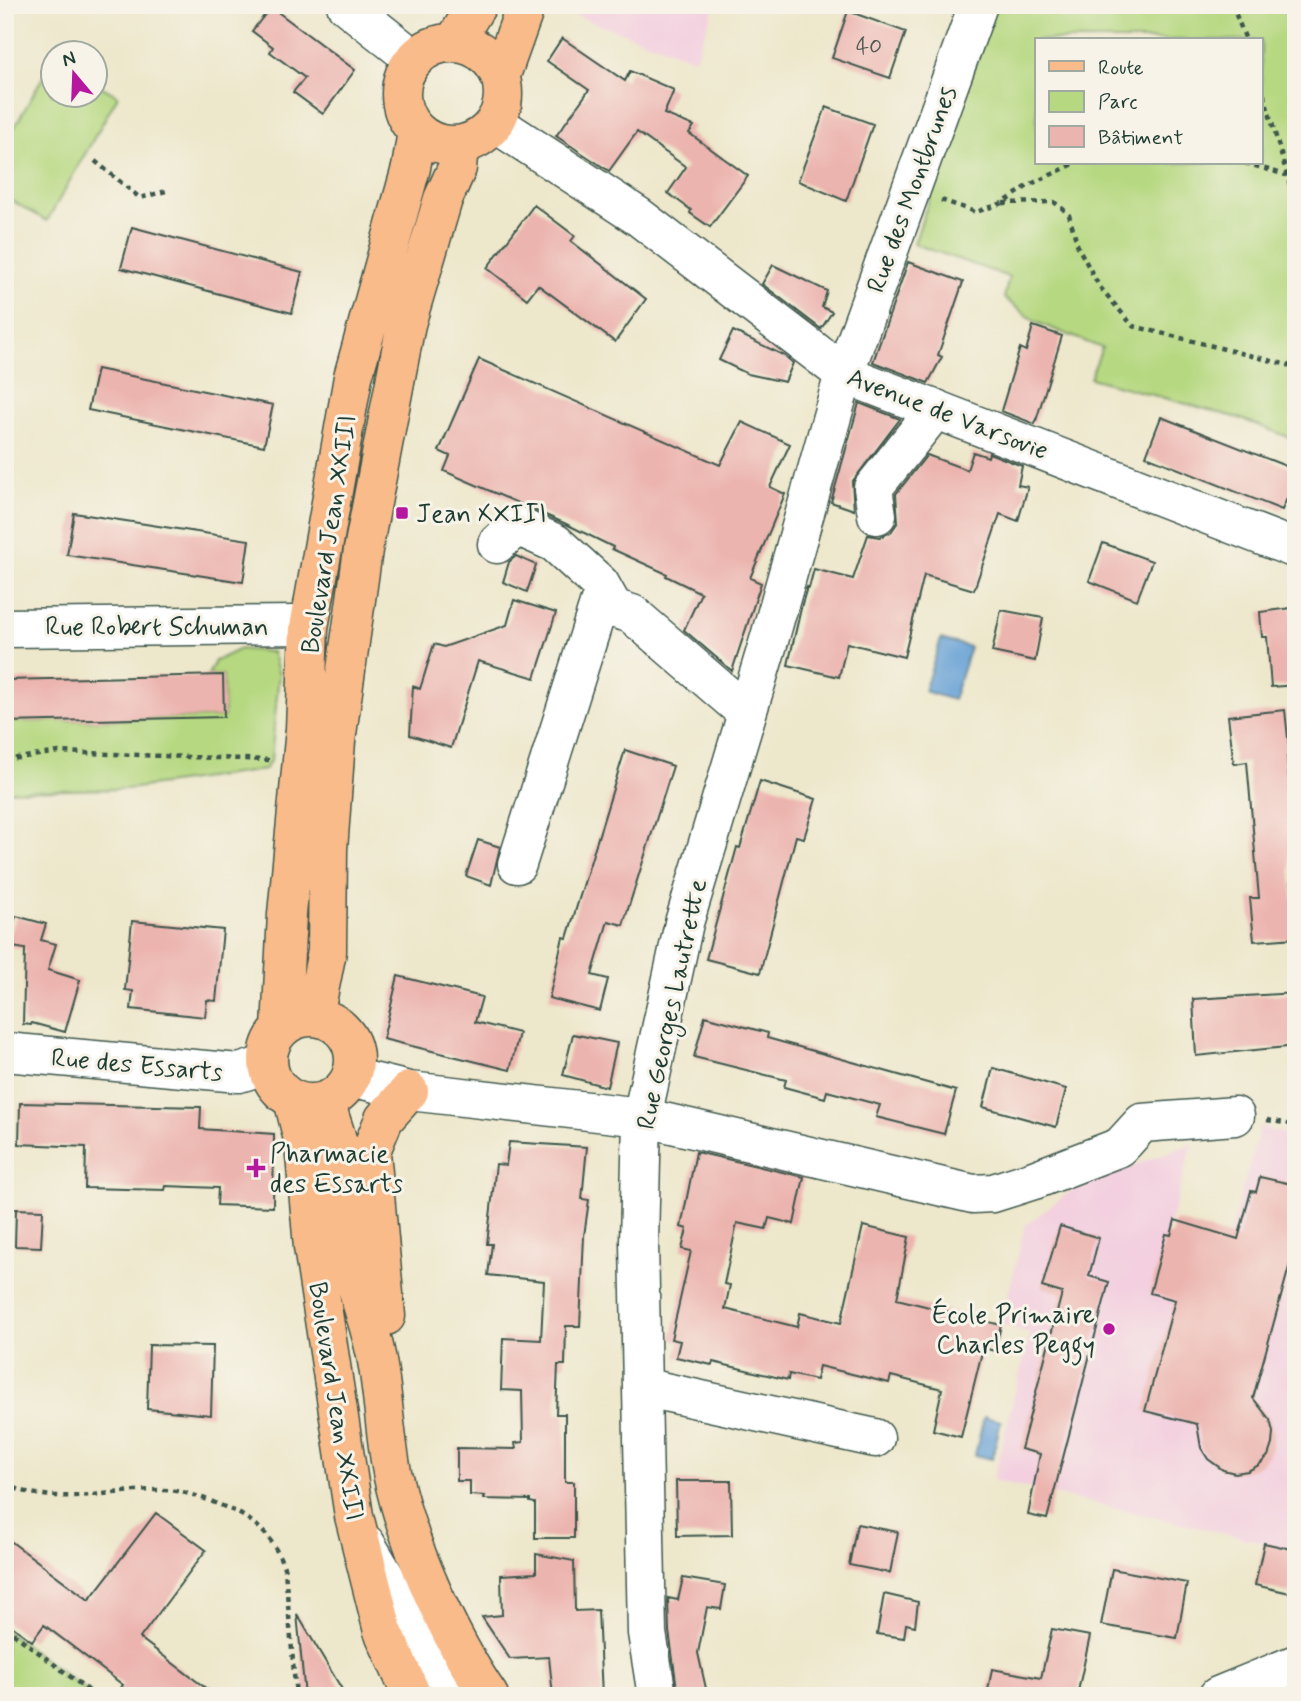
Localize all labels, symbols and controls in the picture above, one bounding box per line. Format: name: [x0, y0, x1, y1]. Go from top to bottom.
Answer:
house number: 40: [856, 32, 882, 62]
north arrow: [38, 38, 108, 108]
legend: [1035, 38, 1262, 164]
text: N: [59, 45, 79, 73]
text: Route: [1098, 54, 1144, 82]
street label: Rue des Montbrunes: [860, 82, 966, 298]
text: Parc: [1098, 88, 1138, 116]
text: Bâtiment: [1098, 124, 1183, 152]
street label: Avenue de Varsovie: [842, 361, 1053, 469]
street label: Boulevard Jean XXIII: [294, 413, 366, 656]
place label: Jean XXIII: [416, 498, 546, 532]
marker: Jean XXIII: [394, 505, 410, 521]
street label: Rue Robert Schuman: [45, 611, 269, 645]
street label: Rue Georges Lautrette: [630, 876, 718, 1133]
street label: Rue des Essarts: [50, 1042, 224, 1090]
place label: Pharmacie des Essarts: [270, 1138, 403, 1202]
marker: Pharmacie des Essarts: [248, 1160, 264, 1176]
street label: Boulevard Jean XXIII: [299, 1280, 371, 1523]
place label: École Primaire Charles Peggy: [932, 1297, 1095, 1366]
marker: École Primaire Charles Peggy: [1101, 1321, 1117, 1337]

